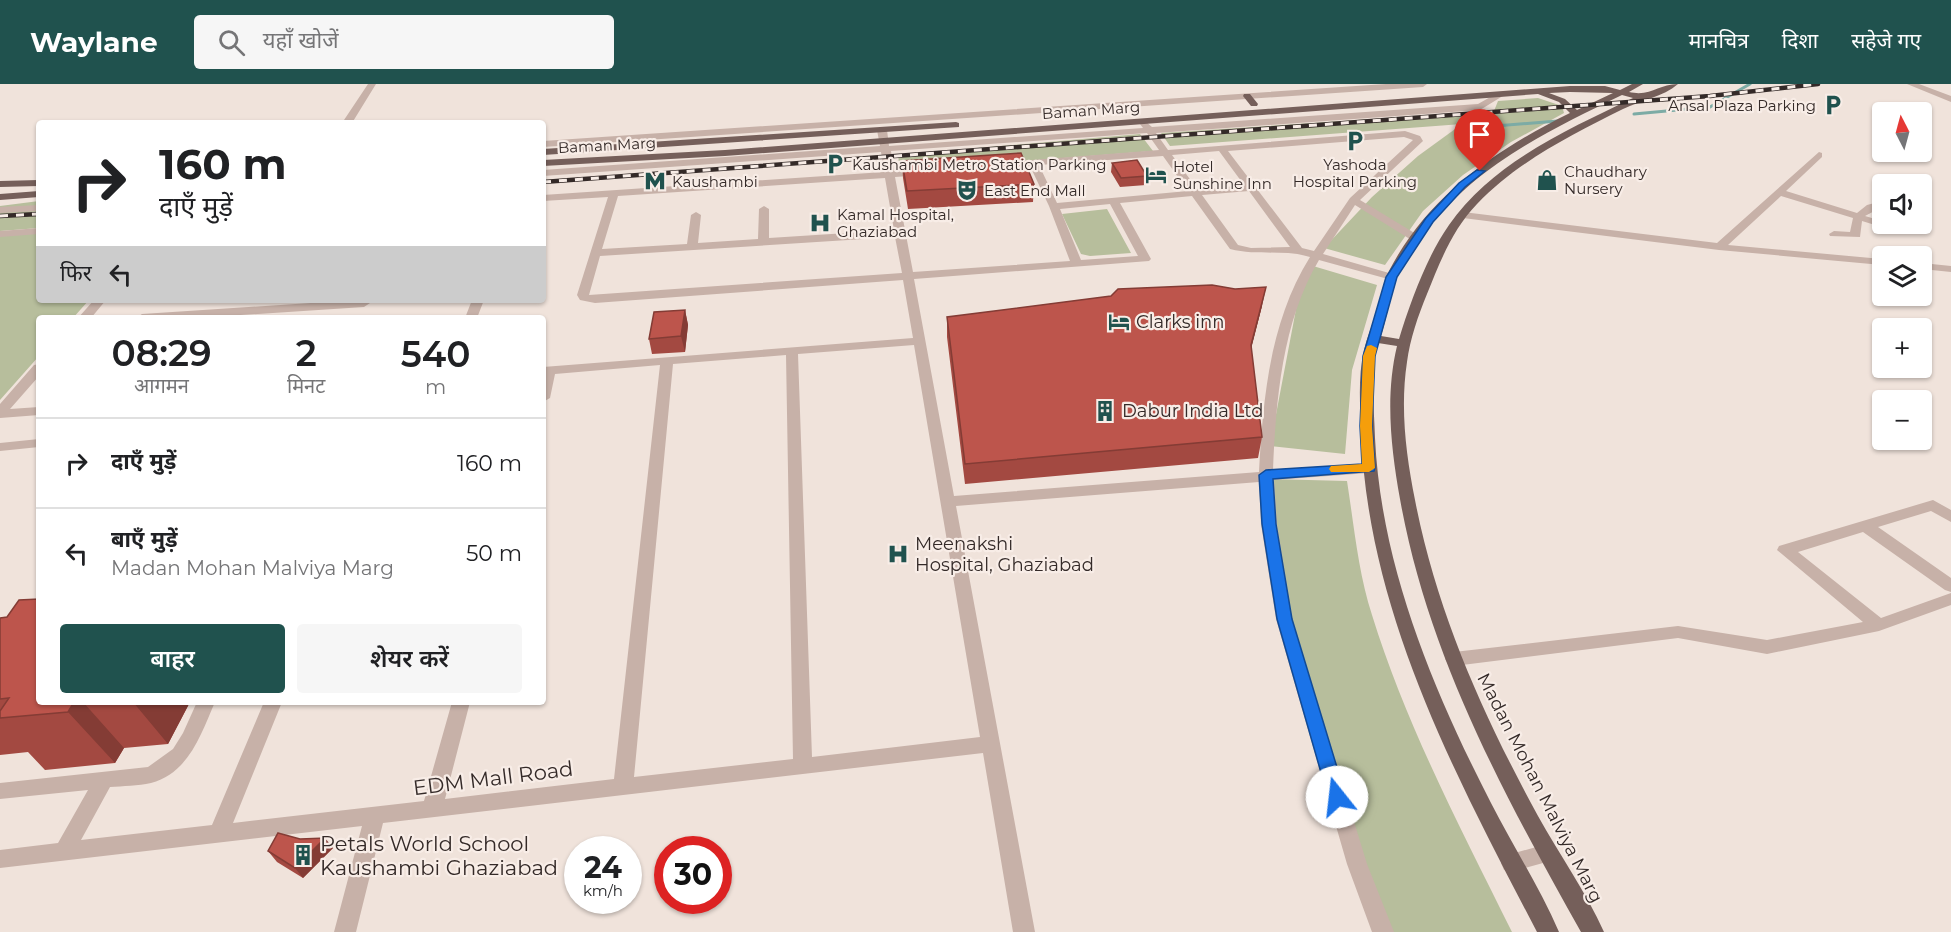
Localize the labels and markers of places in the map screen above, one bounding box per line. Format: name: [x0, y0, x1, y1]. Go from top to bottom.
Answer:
parking icon: Ansal Plaza Parking: [1821, 93, 1845, 117]
place label: Ansal Plaza Parking: [1668, 96, 1816, 115]
pin: [1454, 109, 1505, 171]
parking icon: Yashoda Hospital Parking: [1343, 129, 1367, 153]
parking icon: Kaushambi Metro Station Parking: [823, 152, 847, 176]
place label: Kaushambi Metro Station Parking: [852, 155, 1107, 174]
place label: Yashoda Hospital Parking: [1293, 155, 1417, 191]
place label: Hotel Sunshine Inn: [1173, 157, 1272, 193]
place label: Chaudhary Nursery: [1564, 162, 1648, 198]
hotel icon: Hotel Sunshine Inn: [1144, 163, 1168, 187]
shop icon: Chaudhary Nursery: [1535, 168, 1559, 192]
metro station icon: Kaushambi: [643, 169, 667, 193]
place label: Kaushambi: [672, 172, 758, 191]
theatre icon: East End Mall: [955, 178, 979, 202]
place label: East End Mall: [984, 181, 1086, 200]
place label: Kamal Hospital, Ghaziabad: [837, 205, 954, 241]
hospital icon: Kamal Hospital, Ghaziabad: [808, 211, 832, 235]
hotel icon: Clarks inn: [1107, 310, 1131, 334]
place label: Clarks inn: [1136, 311, 1224, 333]
building icon: Dabur India Ltd: [1093, 399, 1117, 423]
place label: Dabur India Ltd: [1122, 400, 1263, 422]
place label: Meenakshi Hospital, Ghaziabad: [915, 533, 1094, 576]
hospital icon: Meenakshi Hospital, Ghaziabad: [886, 542, 910, 566]
place label: Petals World School Kaushambi Ghaziabad: [320, 831, 558, 880]
building icon: Petals World School Kaushambi Ghaziabad: [291, 843, 315, 867]

